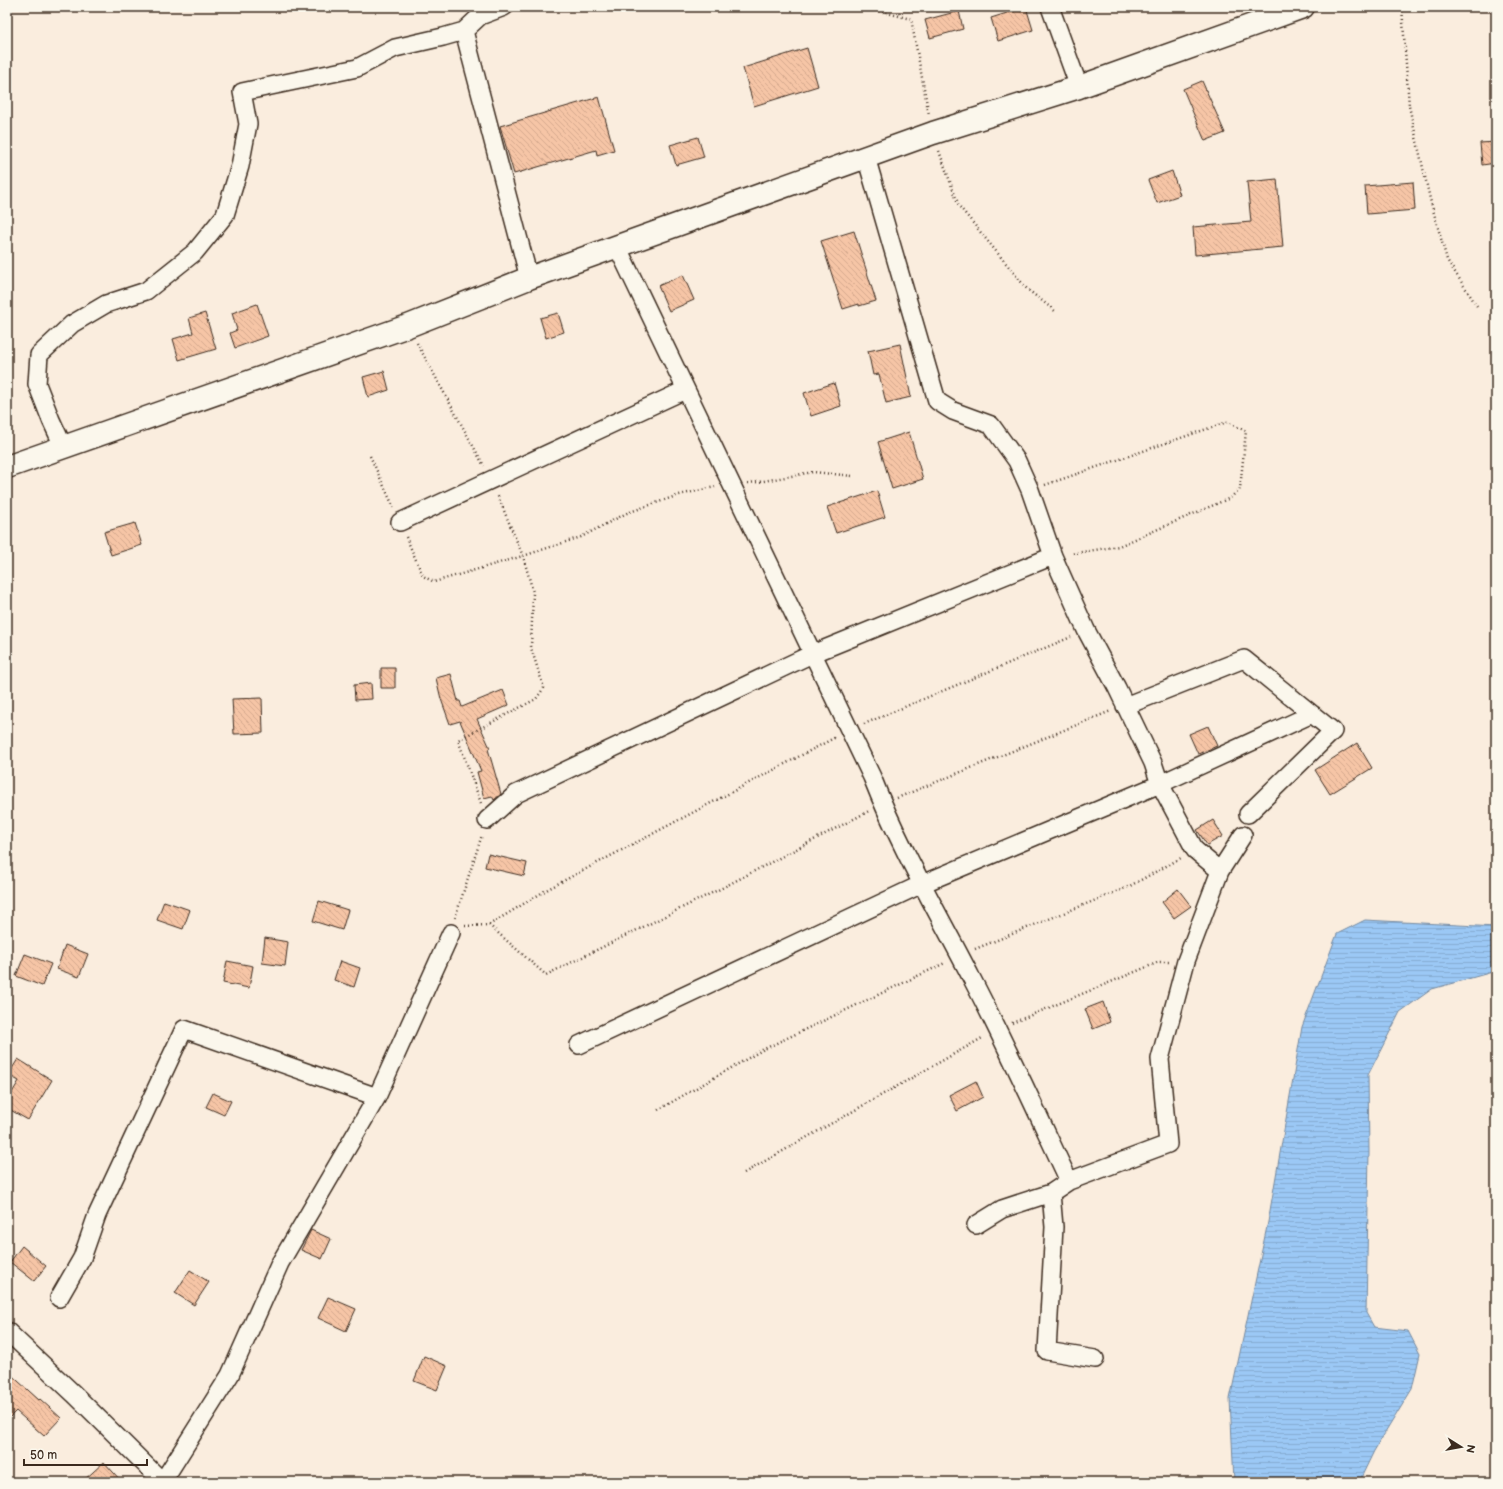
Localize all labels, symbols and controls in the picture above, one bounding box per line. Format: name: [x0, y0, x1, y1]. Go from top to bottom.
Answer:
north arrow: [1441, 1427, 1481, 1467]
scale bar: [24, 1441, 147, 1467]
text: N: [1463, 1444, 1477, 1454]
text: 50 m: [30, 1448, 57, 1463]

